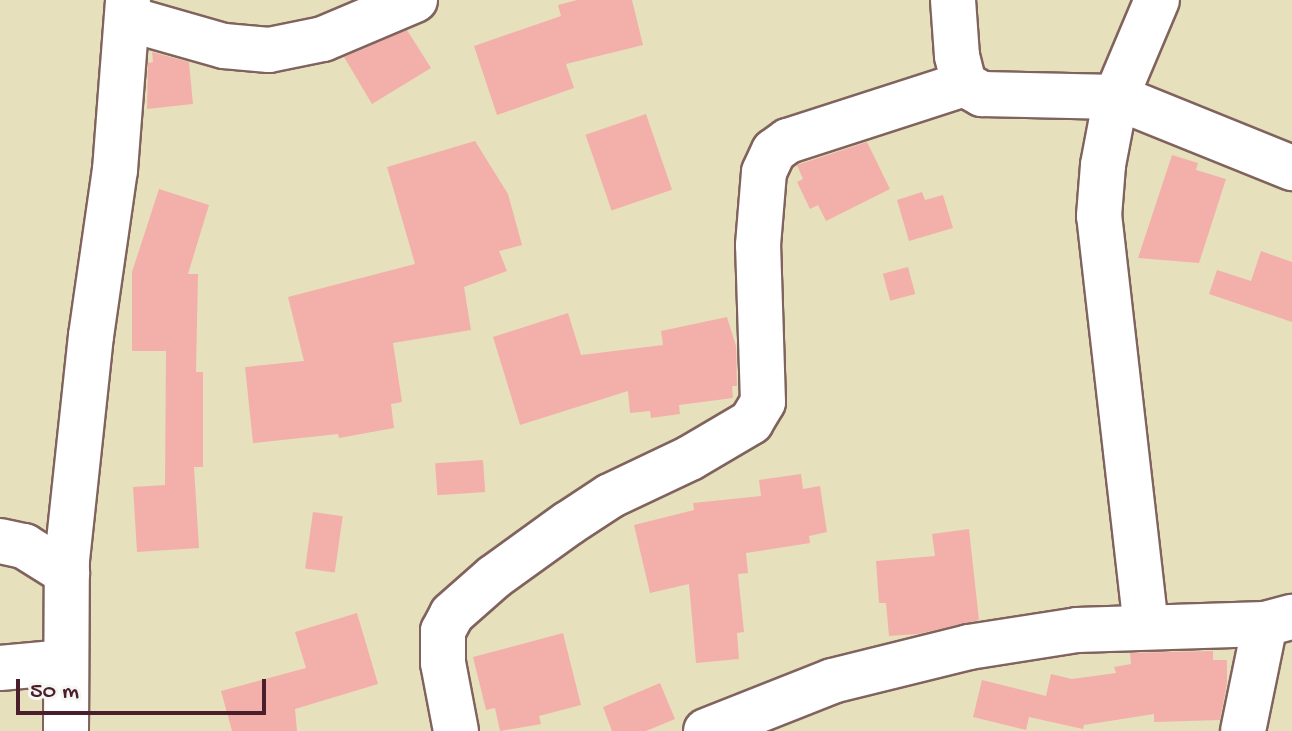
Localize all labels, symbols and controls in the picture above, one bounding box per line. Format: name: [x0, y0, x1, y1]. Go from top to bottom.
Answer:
scale bar: [20, 663, 270, 713]
text: 50 m: [30, 678, 79, 707]

